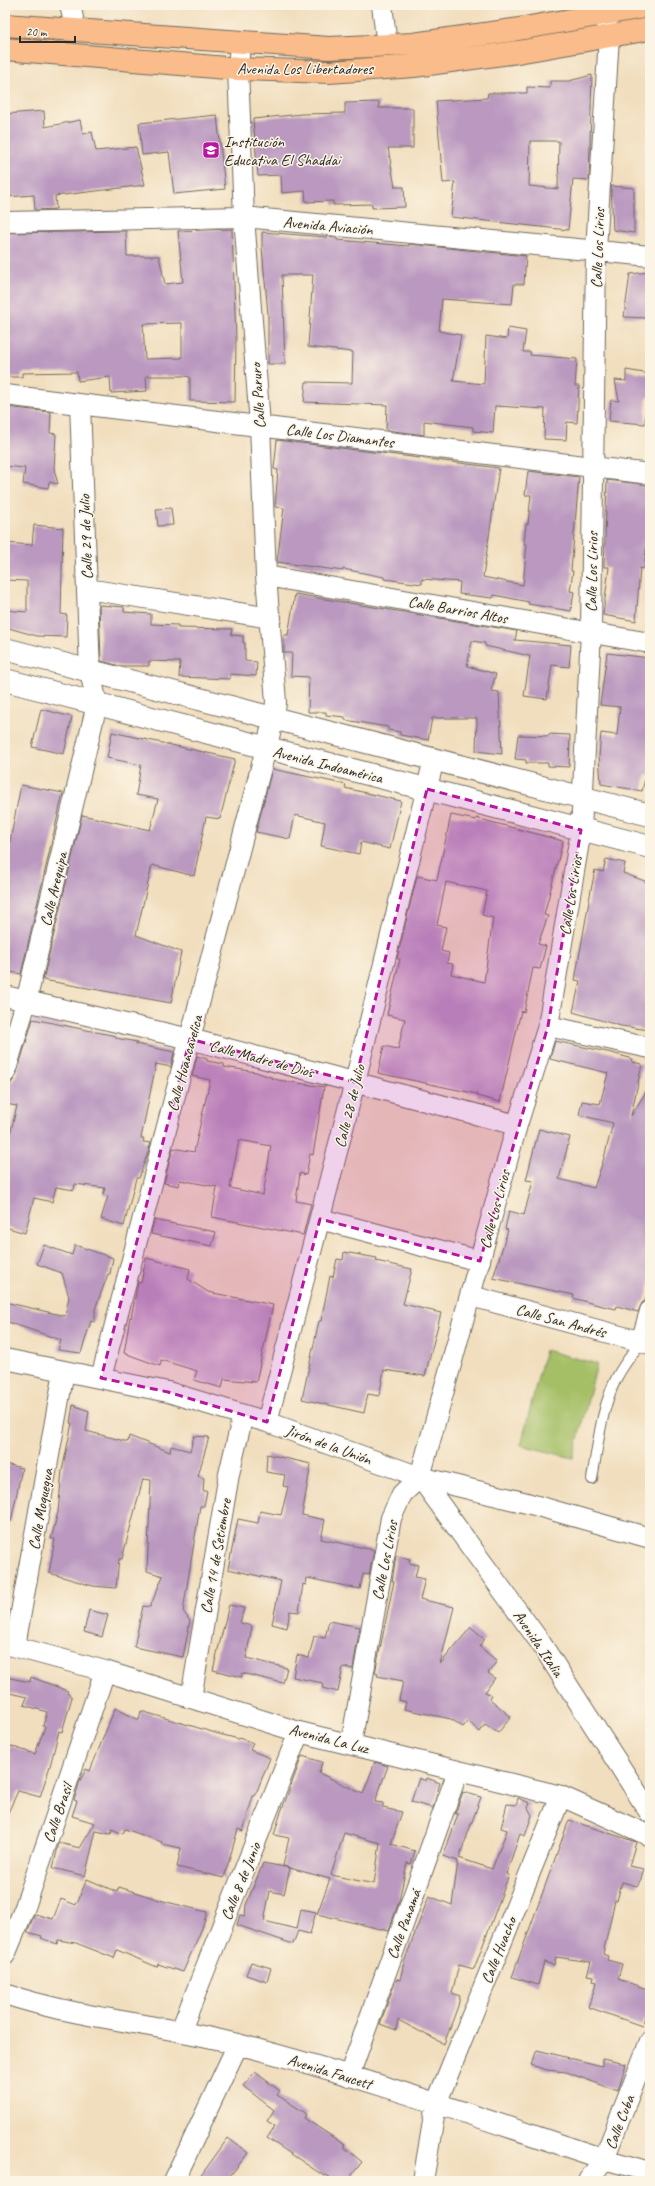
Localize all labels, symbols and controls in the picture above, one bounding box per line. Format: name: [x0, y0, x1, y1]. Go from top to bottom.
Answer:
scale bar: [20, 18, 75, 44]
text: 20 m: [26, 24, 48, 40]
street label: Avenida Los Libertadores: [237, 59, 374, 79]
place label: Institución Educativa El Shaddai: [224, 132, 342, 170]
school or university icon: Institución Educativa El Shaddai: [201, 140, 221, 160]
street label: Calle Los Lirios: [587, 206, 609, 289]
street label: Avenida Aviación: [282, 212, 374, 240]
street label: Calle Paruro: [246, 360, 270, 429]
street label: Calle Los Diamantes: [285, 419, 396, 453]
street label: Calle 29 de Julio: [74, 493, 97, 580]
street label: Calle Los Lirios: [581, 530, 603, 612]
street label: Calle Barrios Altos: [407, 591, 511, 629]
street label: Avenida Indoamérica: [271, 742, 386, 789]
street label: Calle Arequipa: [36, 849, 73, 928]
street label: Calle Los Lirios: [555, 852, 587, 936]
street label: Calle Huancavelica: [163, 1012, 208, 1113]
street label: Calle Madre de Dios: [208, 1035, 317, 1083]
street label: Calle 28 de Julio: [330, 1061, 370, 1150]
street label: Calle Los Lirios: [475, 1166, 515, 1251]
street label: Calle San Andrés: [514, 1299, 609, 1343]
street label: Jirón de la Unión: [282, 1420, 375, 1470]
street label: Calle Moquegua: [24, 1466, 58, 1551]
street label: Calle 14 de Setiembre: [196, 1496, 236, 1615]
street label: Calle Los Lirios: [367, 1517, 403, 1602]
street label: Avenida Italia: [509, 1606, 569, 1682]
street label: Avenida La Luz: [287, 1719, 372, 1759]
street label: Calle Brasil: [39, 1778, 78, 1845]
street label: Calle 8 de Junio: [216, 1838, 266, 1923]
street label: Calle Panamá: [382, 1885, 426, 1962]
street label: Calle Huacho: [477, 1912, 522, 1987]
street label: Avenida Faucett: [285, 2050, 377, 2095]
street label: Calle Cuba: [600, 2091, 640, 2152]

